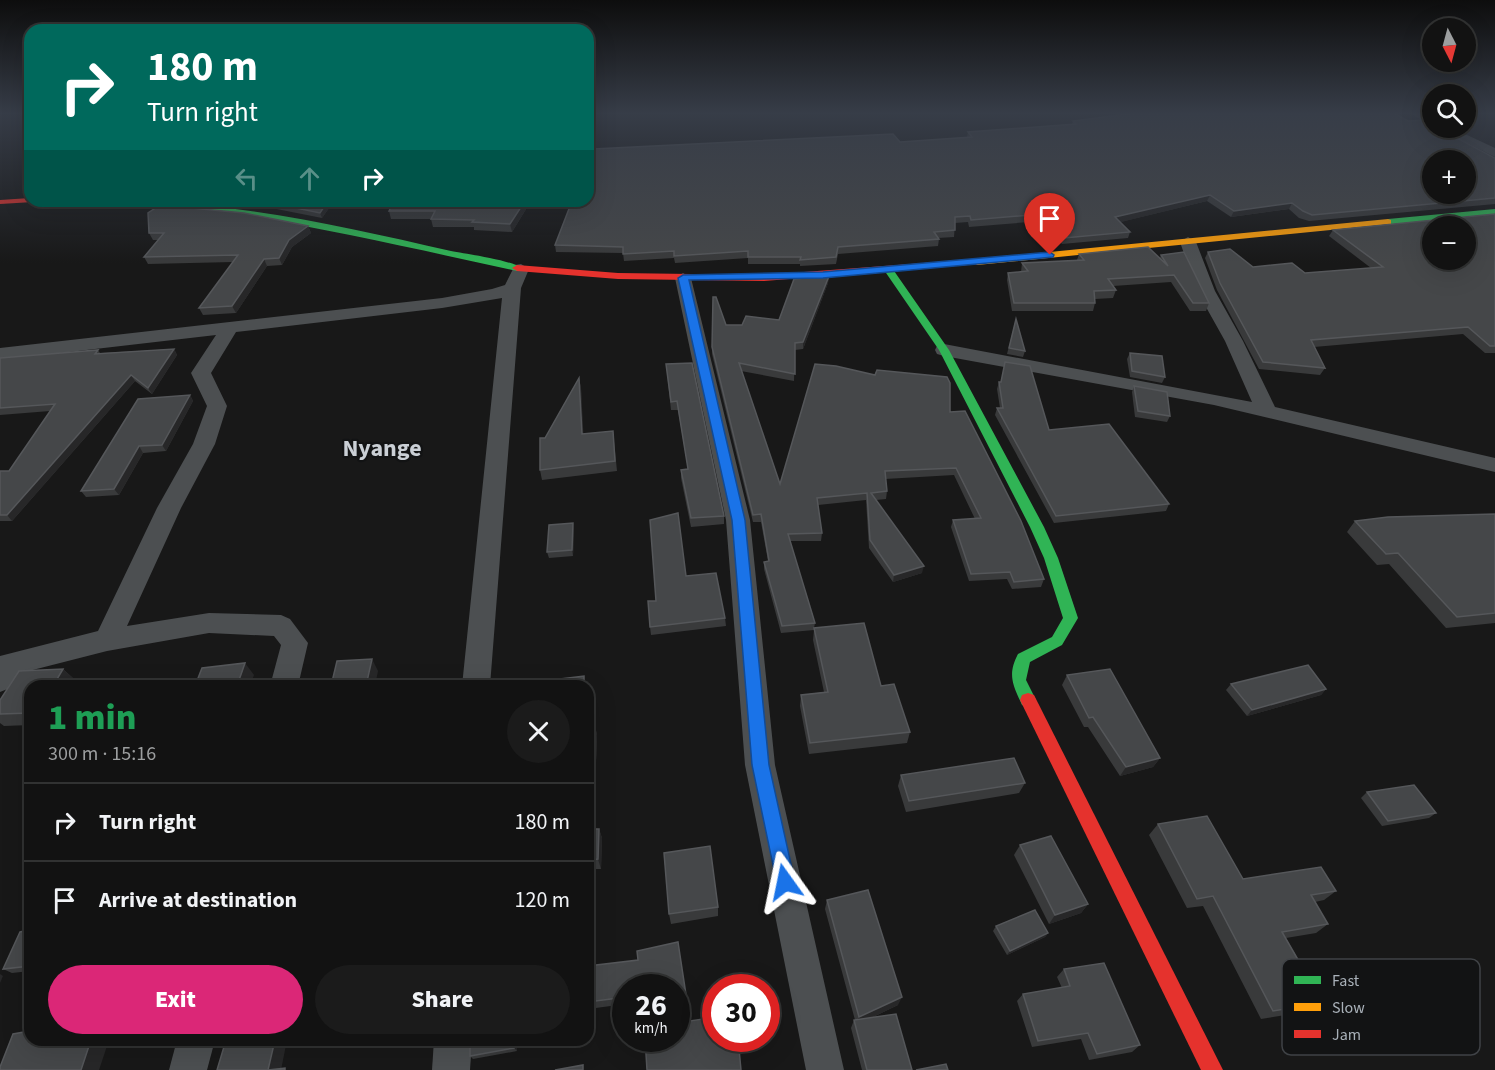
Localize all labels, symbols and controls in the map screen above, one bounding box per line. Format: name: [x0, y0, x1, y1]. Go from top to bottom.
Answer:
north arrow: [1422, 18, 1476, 72]
map controls: [1422, 18, 1476, 270]
text: 180 m: [147, 37, 258, 97]
icon: right: [48, 48, 126, 126]
button: search: [1422, 84, 1476, 138]
text: Turn right: [147, 93, 258, 132]
button: +: [1422, 150, 1476, 204]
icon: left: [230, 162, 263, 195]
icon: ahead: [293, 162, 326, 195]
icon: right: [356, 162, 389, 195]
pin: [1024, 193, 1075, 255]
icon: arrive: [1033, 202, 1066, 235]
button: −: [1422, 216, 1476, 270]
district label: Nyange: [342, 431, 422, 466]
text: 1 min: [48, 692, 136, 743]
button: close: [507, 700, 570, 763]
text: 300 m · 15:16: [48, 740, 156, 768]
icon: right: [48, 806, 81, 839]
text: Turn right: [99, 806, 196, 838]
text: 180 m: [515, 806, 570, 838]
position arrow: [753, 850, 817, 914]
icon: arrive: [48, 884, 81, 917]
text: Arrive at destination: [99, 884, 297, 916]
text: 120 m: [515, 884, 570, 916]
legend: [1282, 959, 1480, 1055]
button: Exit: [48, 965, 303, 1034]
button: Share: [315, 965, 570, 1034]
text: Fast: [1332, 970, 1360, 992]
speed limit sign: 30: [702, 974, 780, 1052]
text: 26: [635, 984, 667, 1027]
text: Slow: [1332, 997, 1365, 1019]
text: km/h: [634, 1018, 668, 1039]
text: Jam: [1332, 1024, 1361, 1046]

